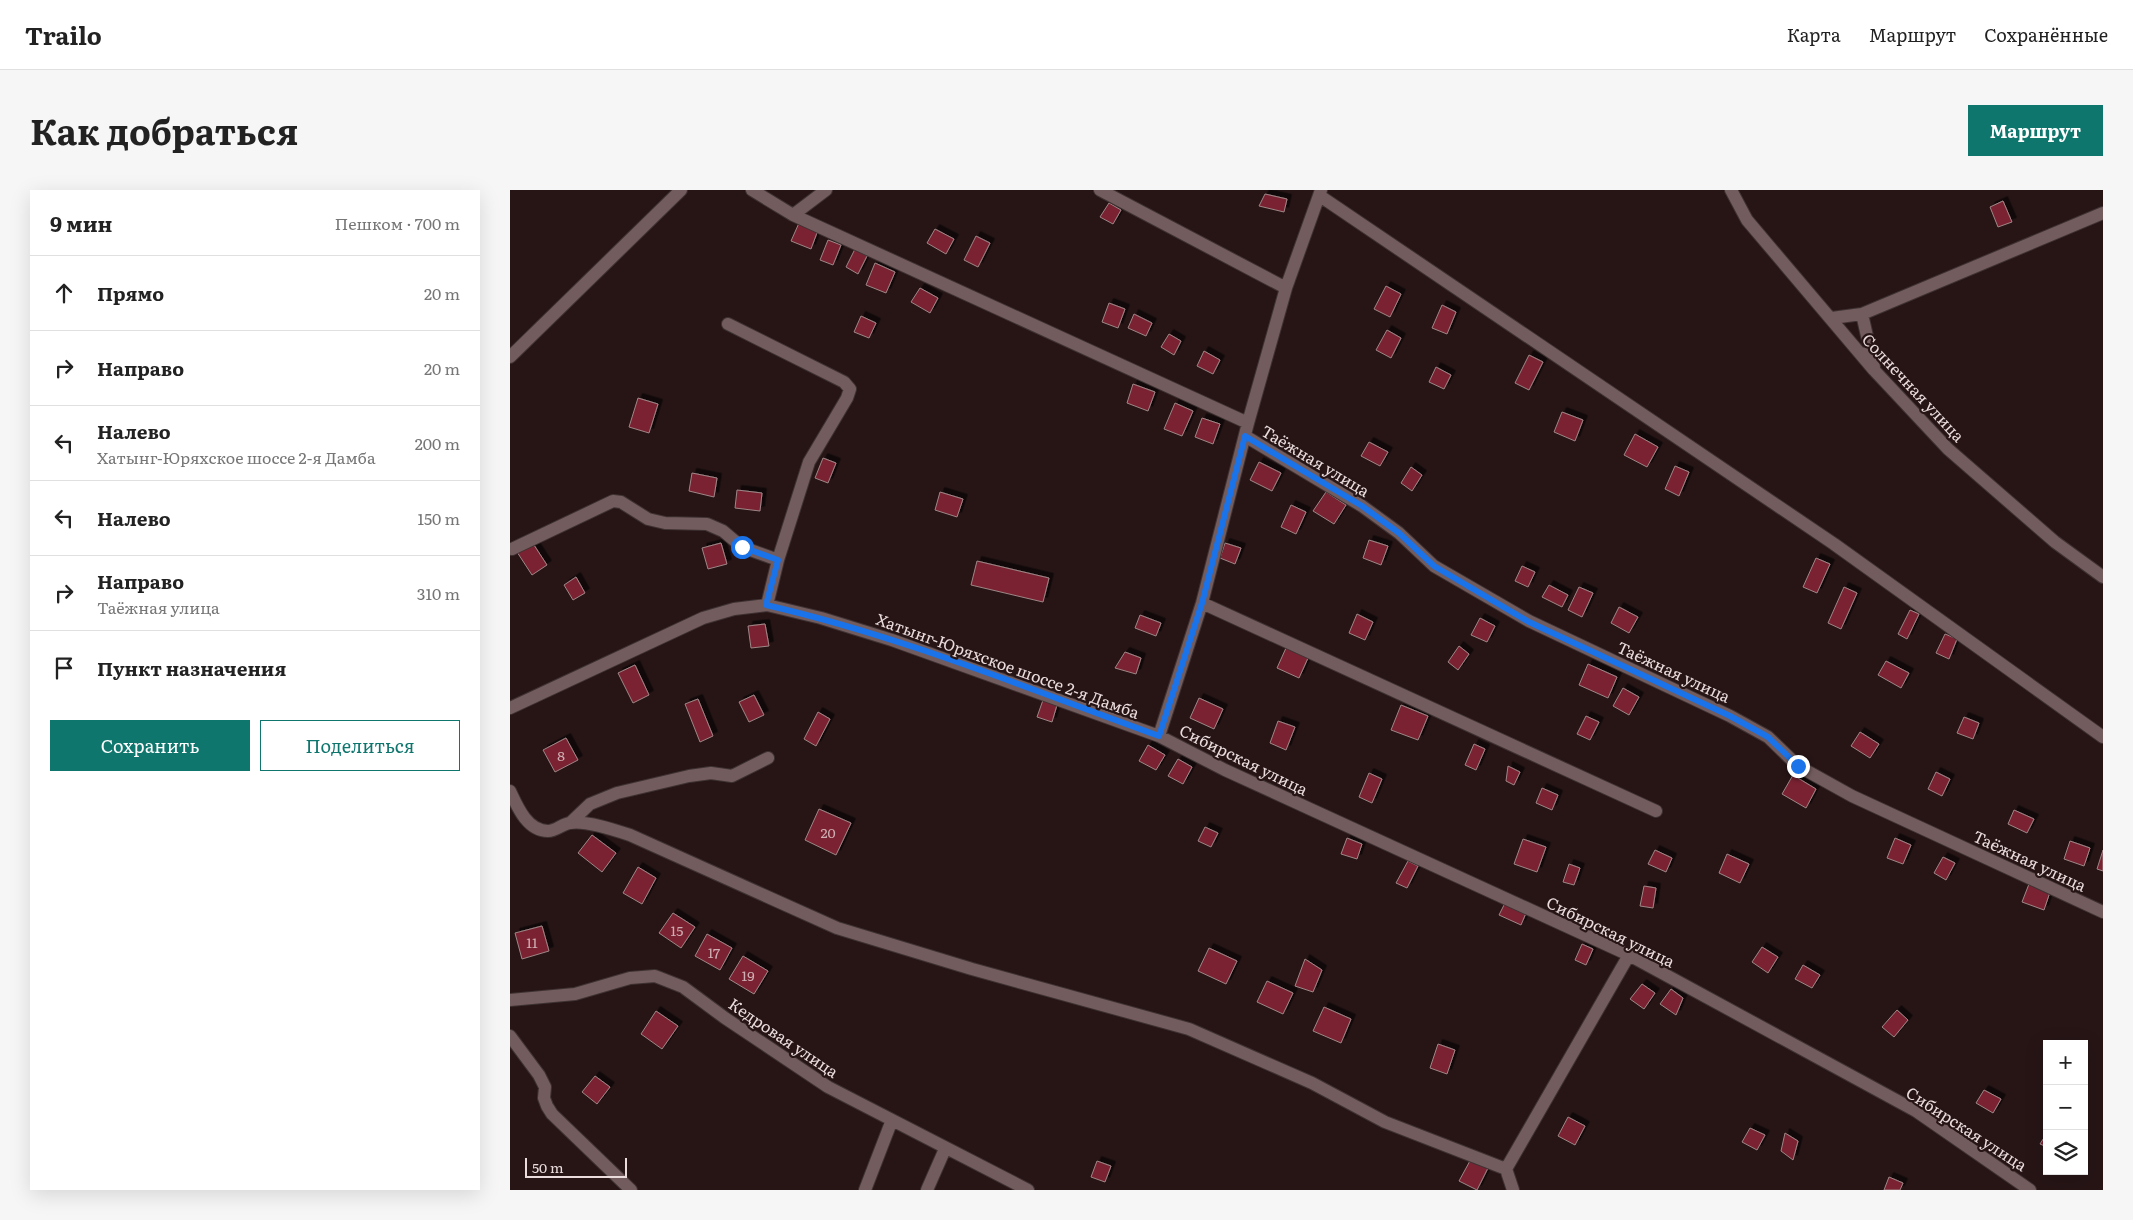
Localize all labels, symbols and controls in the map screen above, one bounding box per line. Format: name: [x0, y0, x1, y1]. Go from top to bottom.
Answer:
text: Trailo: [25, 17, 102, 52]
text: Карта: [1787, 21, 1841, 48]
text: Маршрут: [1869, 21, 1956, 48]
text: Сохранённые: [1984, 21, 2108, 48]
text: Как добраться: [30, 104, 298, 156]
button: Маршрут: [1968, 105, 2103, 156]
text: 9 мин: [50, 207, 112, 238]
text: Пешком · 700 m: [335, 211, 460, 235]
icon: ahead: [50, 279, 78, 307]
text: Прямо: [97, 279, 164, 307]
text: 20 m: [424, 281, 460, 305]
street label: Солнечная улица: [1857, 327, 1971, 447]
icon: right: [50, 354, 78, 382]
text: Направо: [97, 354, 184, 382]
text: 20 m: [424, 356, 460, 380]
text: Налево: [97, 417, 171, 445]
street label: Таёжная улица: [1257, 418, 1375, 502]
icon: left: [50, 429, 78, 457]
text: 200 m: [415, 431, 460, 455]
text: Хатынг-Юряхское шоссе 2-я Дамба: [97, 445, 376, 469]
icon: left: [50, 504, 78, 532]
text: Налево: [97, 504, 171, 532]
text: 150 m: [417, 506, 460, 530]
route start: [731, 536, 754, 559]
text: Направо: [97, 567, 184, 595]
icon: right: [50, 579, 78, 607]
text: 310 m: [417, 581, 460, 605]
text: Таёжная улица: [97, 595, 220, 619]
street label: Хатынг-Юряхское шоссе 2-я Дамба: [873, 606, 1143, 724]
street label: Таёжная улица: [1613, 634, 1735, 708]
icon: arrive: [50, 654, 78, 682]
text: Пункт назначения: [97, 654, 286, 682]
street label: Сибирская улица: [1176, 717, 1313, 801]
button: Сохранить: [50, 720, 250, 771]
button: Поделиться: [260, 720, 460, 771]
house number: 8: [557, 745, 565, 765]
route end: [1787, 755, 1810, 778]
house number: 20: [820, 822, 836, 842]
street label: Таёжная улица: [1969, 823, 2091, 897]
street label: Сибирская улица: [1543, 889, 1680, 973]
house number: 15: [671, 920, 683, 940]
house number: 11: [526, 932, 538, 952]
house number: 17: [708, 942, 720, 962]
house number: 19: [741, 965, 755, 985]
street label: Кедровая улица: [724, 991, 844, 1083]
map controls: [2043, 1040, 2088, 1175]
button: +: [2043, 1040, 2088, 1085]
street label: Сибирская улица: [1902, 1080, 2033, 1176]
button: −: [2043, 1085, 2088, 1130]
button: layers: [2043, 1130, 2088, 1175]
scale bar: [525, 1155, 628, 1178]
text: 50 m: [532, 1157, 564, 1177]

